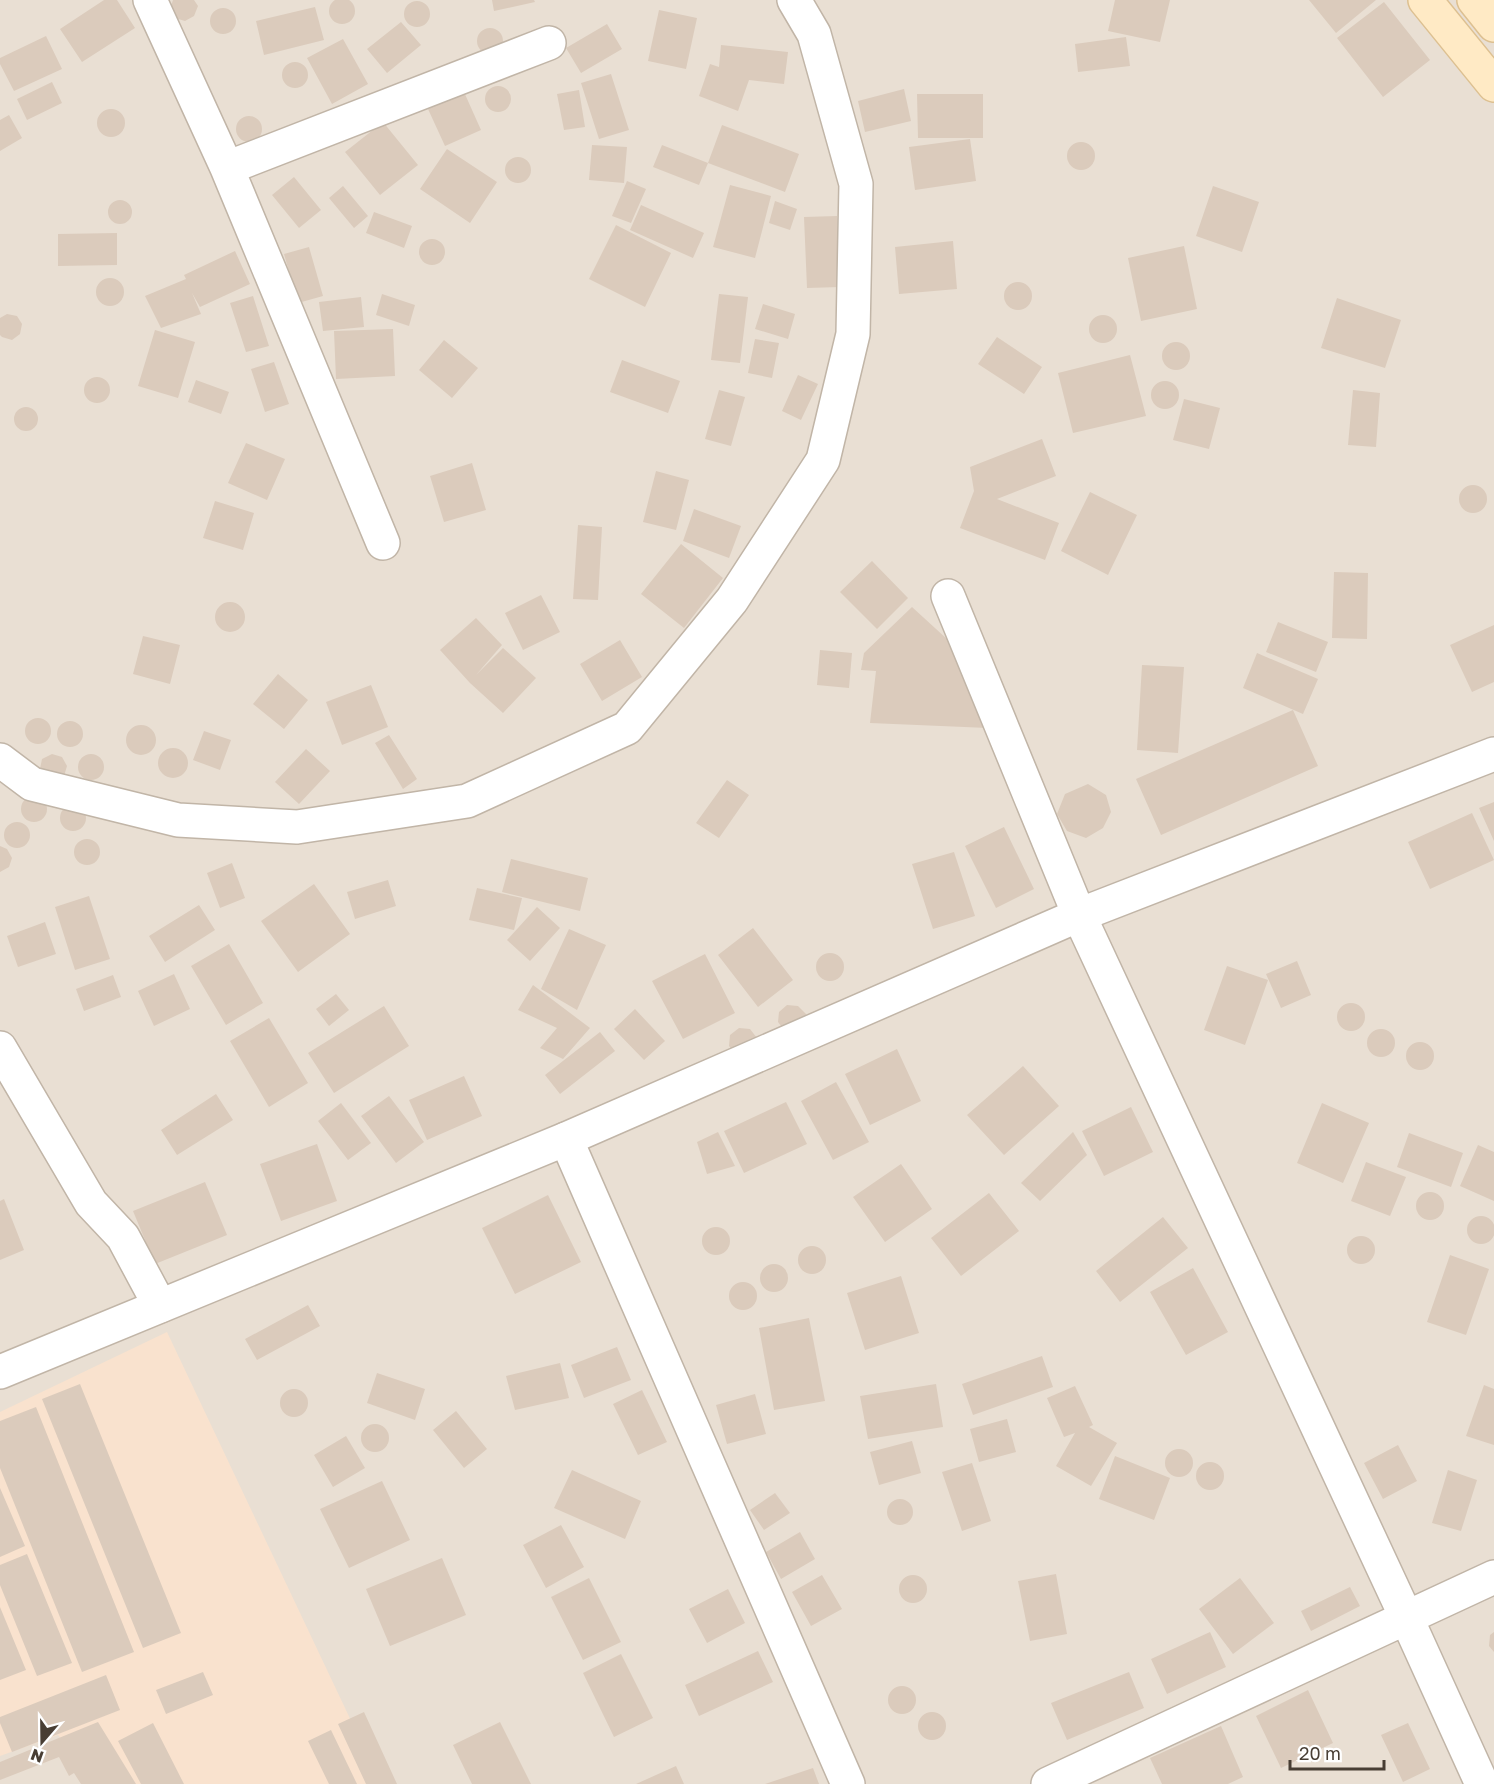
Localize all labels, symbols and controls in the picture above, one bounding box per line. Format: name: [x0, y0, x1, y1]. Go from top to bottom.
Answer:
north arrow: [12, 1712, 72, 1772]
scale bar: [1290, 1733, 1384, 1771]
text: 20 m: [1299, 1742, 1341, 1764]
text: N: [28, 1745, 46, 1768]

